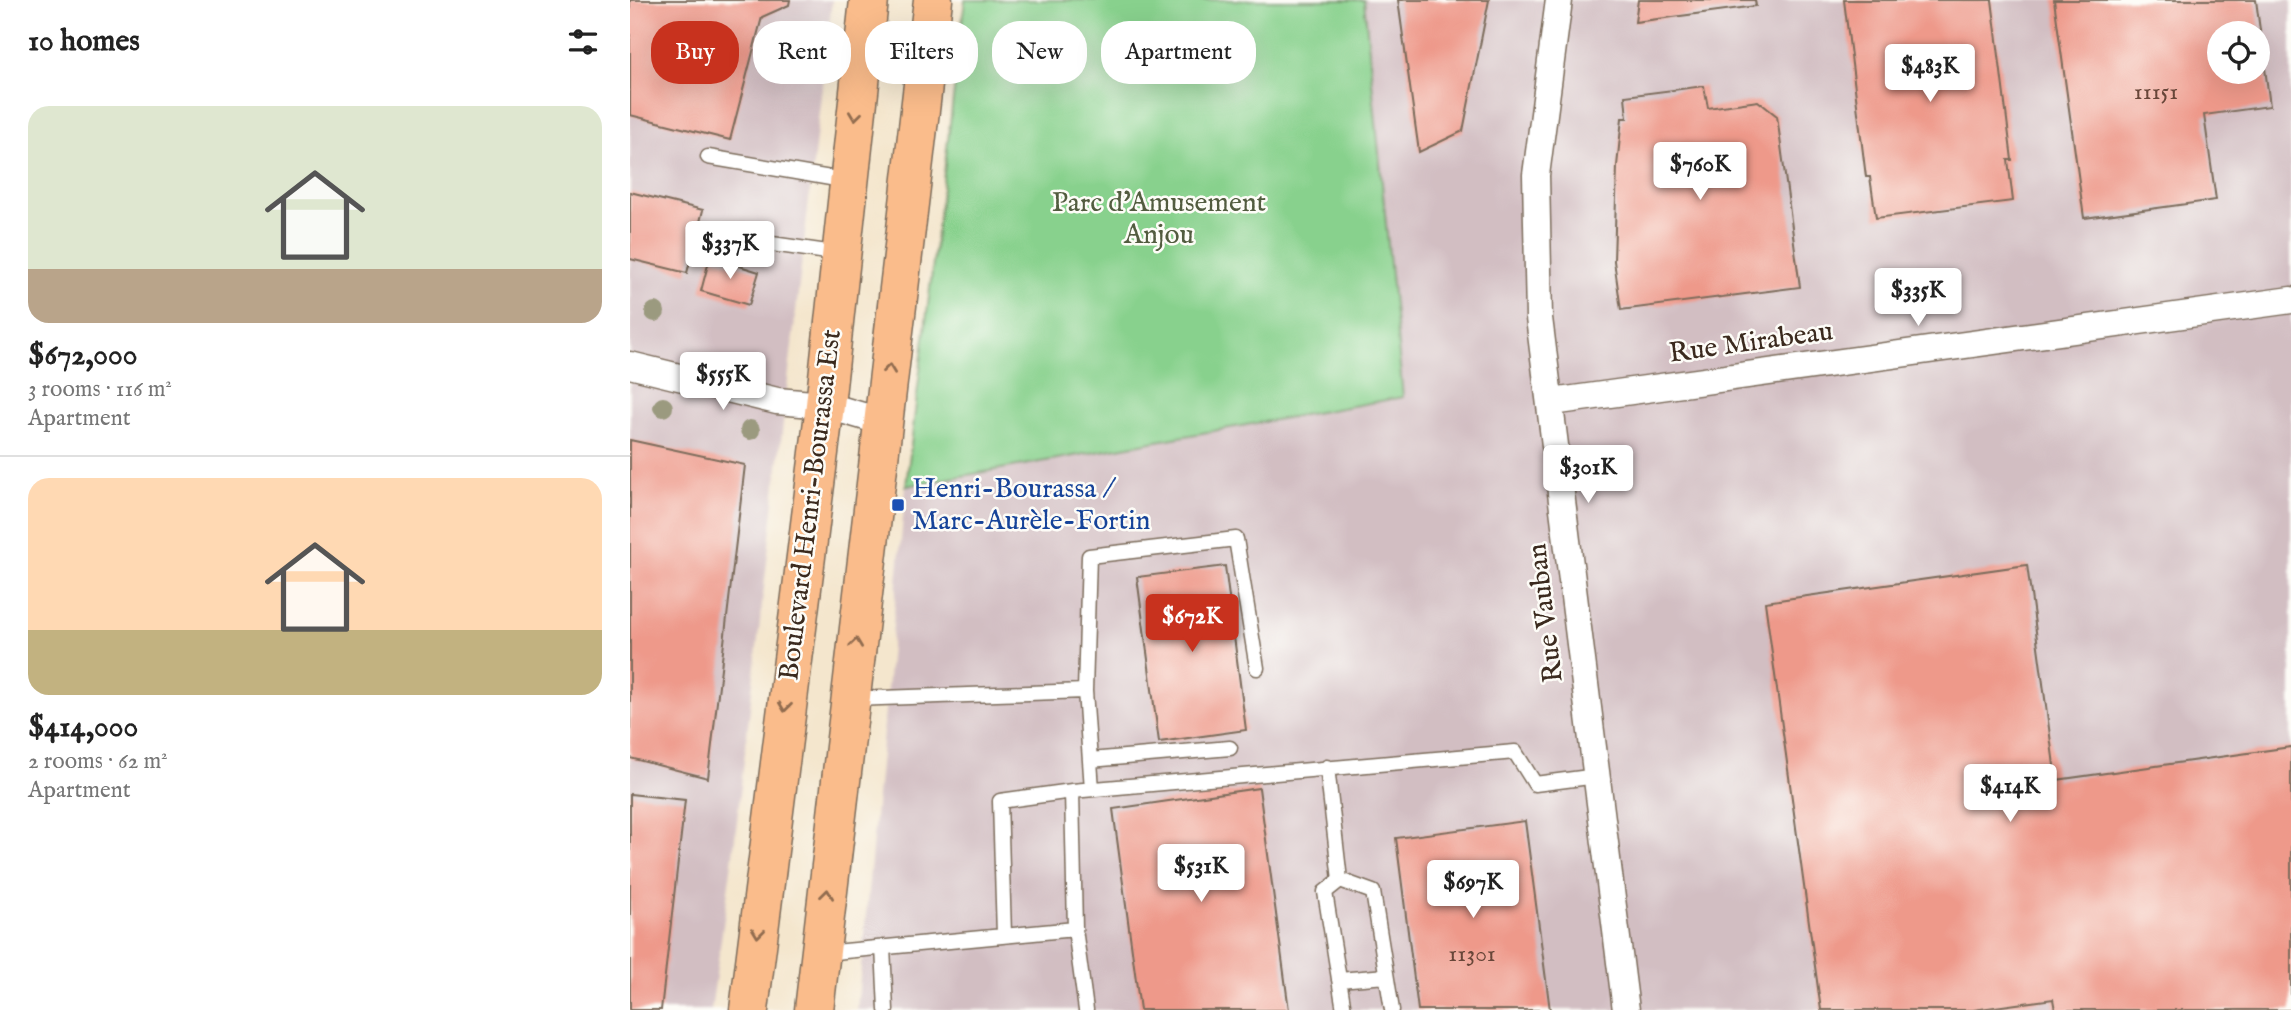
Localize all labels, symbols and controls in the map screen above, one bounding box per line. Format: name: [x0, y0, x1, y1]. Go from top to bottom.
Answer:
chip: Buy: [651, 21, 739, 84]
chip: Rent: [753, 21, 851, 84]
chip: Filters: [865, 21, 978, 84]
chip: New: [992, 21, 1087, 84]
chip: Apartment: [1101, 21, 1256, 84]
map controls: [2207, 21, 2270, 84]
button: locate: [2207, 21, 2270, 84]
text: 10 homes: [28, 23, 140, 61]
icon: filters: [564, 23, 602, 61]
pin: $483K: [1881, 44, 1979, 104]
text: $483K: [1901, 52, 1959, 81]
house number: 11151: [2134, 77, 2178, 108]
one-way arrow: [848, 111, 863, 122]
pin: $760K: [1651, 142, 1749, 202]
text: $760K: [1669, 150, 1731, 179]
icon: home: [252, 152, 378, 278]
park label: Parc d'Amusement Anjou: [1052, 186, 1267, 253]
pin: $337K: [681, 222, 779, 281]
text: $337K: [701, 229, 759, 258]
pin: $335K: [1869, 268, 1967, 328]
text: $335K: [1891, 276, 1945, 305]
street label: Rue Mirabeau: [1667, 314, 1835, 372]
street label: Boulevard Henri-Bourassa Est: [772, 327, 850, 683]
text: $672,000: [28, 337, 138, 375]
pin: $555K: [674, 352, 772, 412]
text: $555K: [696, 360, 750, 389]
one-way arrow: [882, 363, 897, 374]
text: 3 rooms · 116 m²: [28, 375, 172, 404]
text: Apartment: [28, 404, 131, 433]
pin: $301K: [1539, 446, 1637, 505]
text: $301K: [1559, 453, 1617, 482]
place label: Henri-Bourassa / Marc-Aurèle-Fortin: [912, 472, 1151, 539]
marker: Henri-Bourassa / Marc-Aurèle-Fortin: [890, 497, 906, 513]
icon: home: [252, 524, 378, 650]
street label: Rue Vauban: [1520, 541, 1572, 685]
pin: $672K: [1143, 594, 1241, 654]
text: $672K: [1162, 602, 1222, 631]
one-way arrow: [849, 637, 864, 649]
one-way arrow: [778, 701, 793, 713]
text: $414,000: [28, 709, 138, 747]
text: 2 rooms · 62 m²: [28, 747, 168, 776]
pin: $414K: [1961, 764, 2059, 824]
text: $414K: [1980, 772, 2040, 801]
text: Apartment: [28, 776, 131, 805]
pin: $531K: [1152, 844, 1250, 904]
text: $531K: [1174, 852, 1228, 881]
pin: $697K: [1424, 860, 1522, 920]
text: $697K: [1443, 868, 1503, 897]
one-way arrow: [820, 888, 835, 899]
one-way arrow: [751, 927, 766, 939]
house number: 11301: [1448, 939, 1496, 970]

